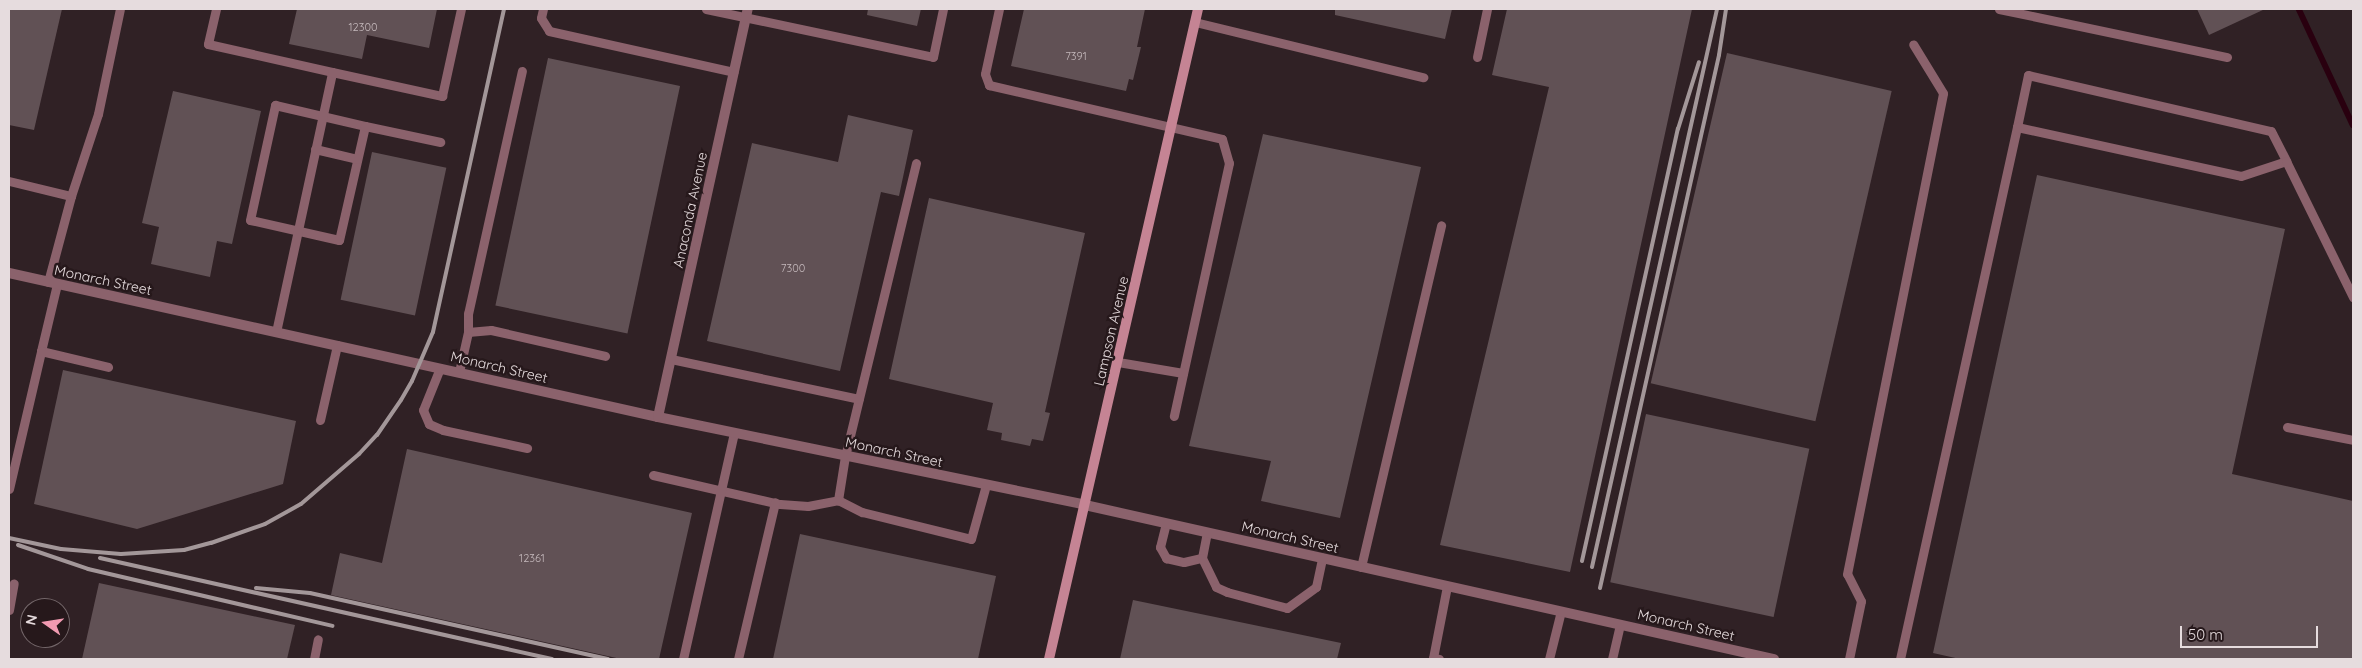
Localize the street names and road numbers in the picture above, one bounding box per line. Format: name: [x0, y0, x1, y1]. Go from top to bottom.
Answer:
street label: Anaconda Avenue: [670, 150, 710, 270]
street label: Monarch Street: [53, 261, 153, 299]
street label: Lampson Avenue: [1090, 275, 1132, 387]
street label: Monarch Street: [449, 348, 549, 386]
street label: Monarch Street: [844, 433, 944, 471]
street label: Monarch Street: [1240, 518, 1340, 556]
street label: Monarch Street: [1636, 606, 1736, 644]

